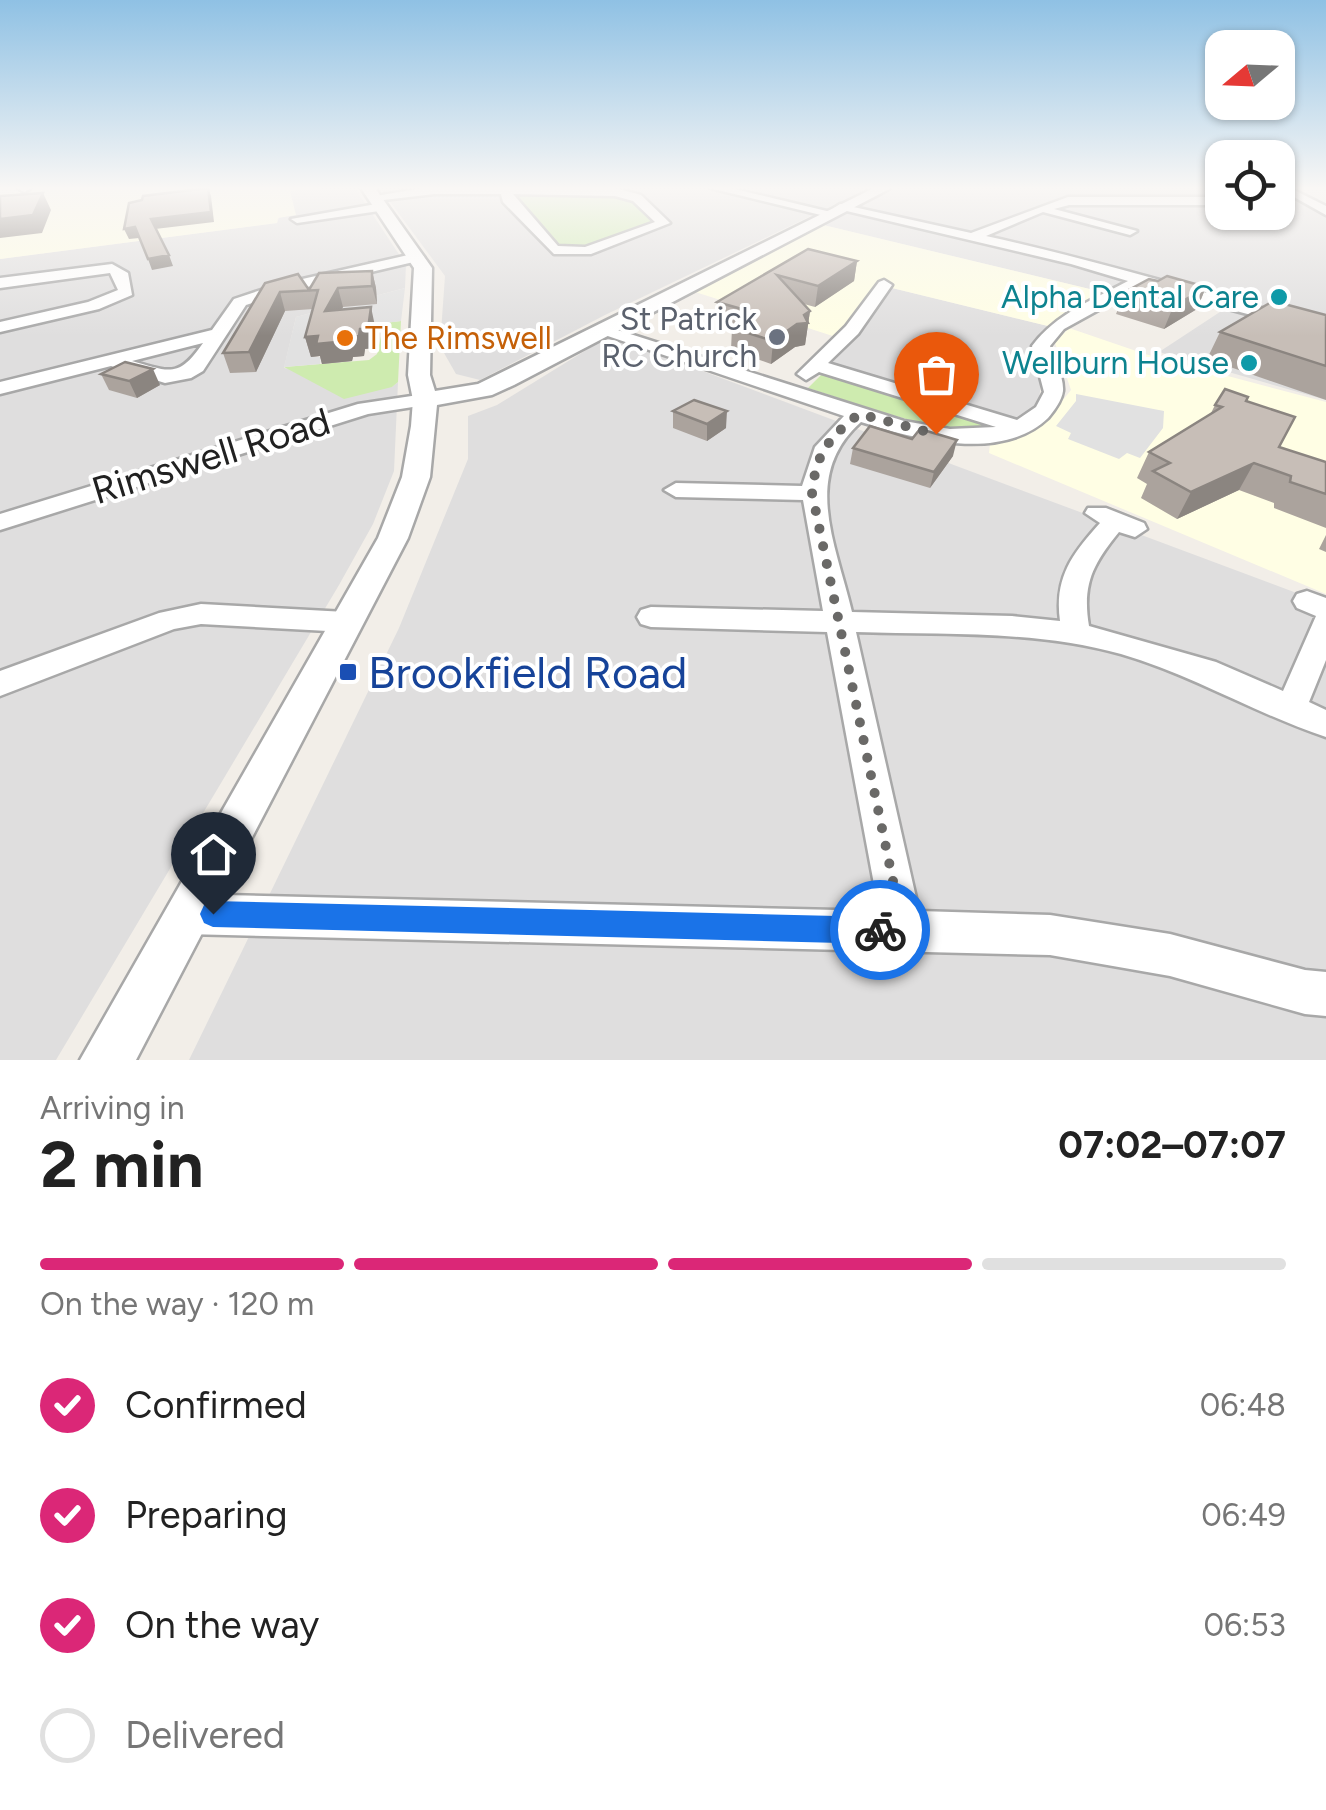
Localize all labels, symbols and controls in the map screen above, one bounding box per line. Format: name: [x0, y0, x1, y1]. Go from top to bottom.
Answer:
north arrow: [1205, 30, 1295, 120]
map controls: [1205, 30, 1295, 230]
button: locate: [1205, 140, 1295, 230]
place label: Alpha Dental Care: [1001, 278, 1259, 316]
marker: Alpha Dental Care: [1268, 286, 1290, 308]
place label: St Patrick RC Church: [601, 300, 757, 375]
place label: The Rimswell: [365, 319, 552, 357]
marker: St Patrick RC Church: [766, 326, 788, 348]
marker: The Rimswell: [334, 327, 356, 349]
pin: [894, 332, 979, 435]
place label: Wellburn House: [1002, 344, 1229, 382]
icon: bag: [909, 347, 964, 402]
marker: Wellburn House: [1238, 352, 1260, 374]
street label: Rimswell Road: [86, 398, 336, 514]
place label: Brookfield Road: [368, 645, 687, 699]
marker: Brookfield Road: [337, 661, 359, 683]
pin: [171, 812, 256, 915]
icon: home: [186, 827, 241, 882]
courier: [830, 880, 930, 980]
icon: bike: [853, 903, 908, 958]
text: Arriving in: [40, 1089, 185, 1127]
text: 07:02–07:07: [1058, 1122, 1286, 1168]
text: 2 min: [40, 1125, 204, 1203]
text: On the way · 120 m: [40, 1285, 314, 1323]
icon: check: [40, 1378, 95, 1433]
text: Confirmed: [125, 1382, 307, 1428]
text: 06:48: [1200, 1386, 1286, 1424]
icon: check: [40, 1488, 95, 1543]
text: Preparing: [125, 1492, 287, 1538]
text: 06:49: [1201, 1496, 1286, 1534]
icon: check: [40, 1598, 95, 1653]
text: On the way: [125, 1602, 319, 1648]
text: 06:53: [1203, 1606, 1286, 1644]
text: Delivered: [125, 1712, 285, 1758]

